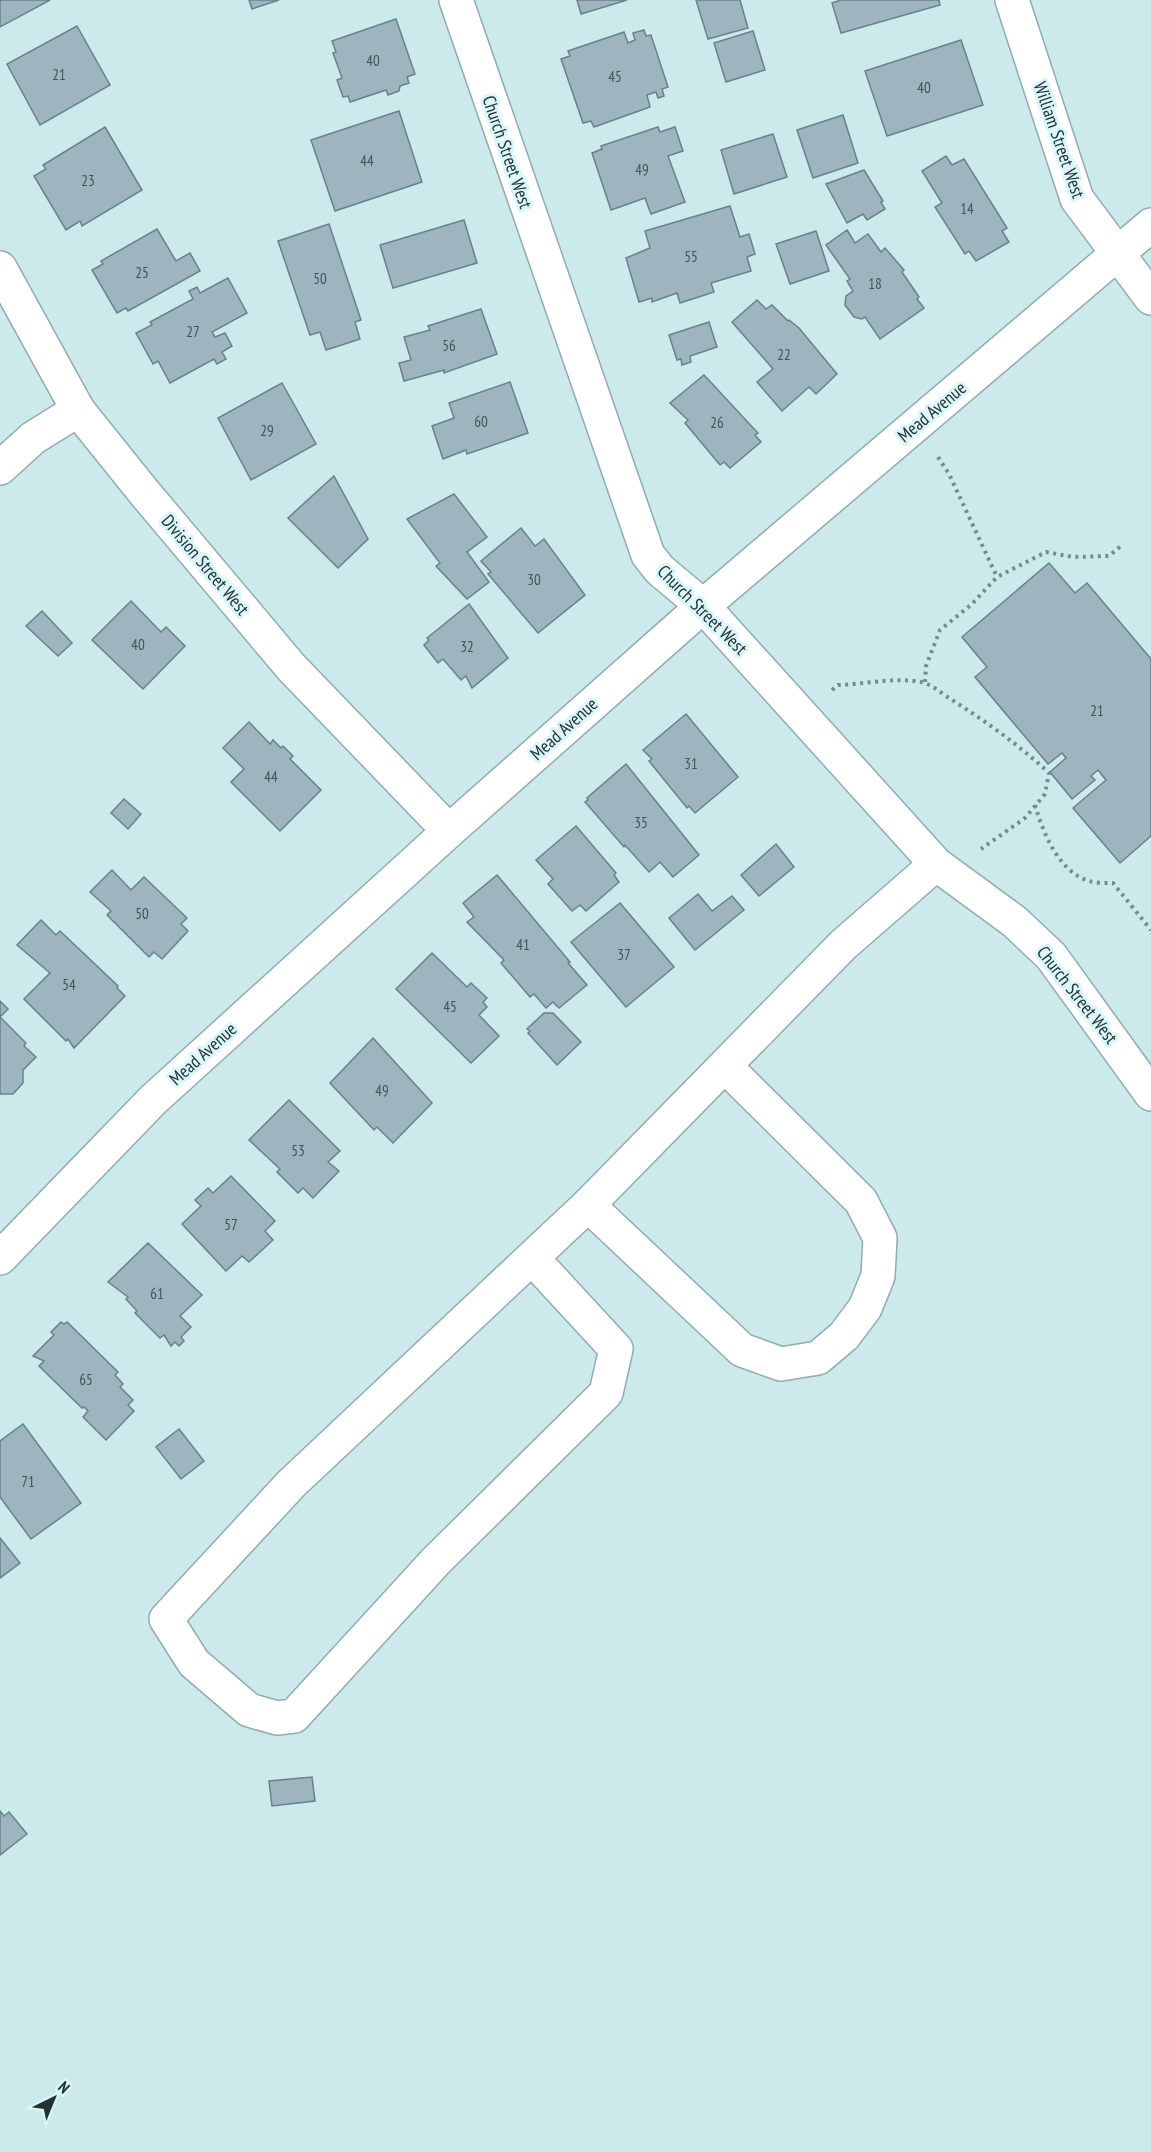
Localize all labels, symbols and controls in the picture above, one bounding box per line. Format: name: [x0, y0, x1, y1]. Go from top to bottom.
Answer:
house number: 40: [366, 51, 380, 70]
house number: 21: [52, 65, 66, 84]
house number: 45: [608, 67, 622, 86]
house number: 40: [917, 78, 931, 97]
street label: William Street West: [1029, 79, 1090, 201]
street label: Church Street West: [477, 92, 538, 211]
house number: 44: [360, 151, 374, 170]
house number: 49: [635, 160, 649, 179]
house number: 23: [81, 171, 95, 190]
house number: 14: [960, 199, 974, 218]
house number: 55: [684, 247, 698, 266]
house number: 25: [135, 263, 149, 282]
house number: 50: [313, 269, 327, 288]
house number: 18: [868, 274, 882, 293]
house number: 27: [186, 322, 200, 341]
house number: 56: [442, 336, 456, 355]
house number: 22: [777, 345, 791, 364]
street label: Mead Avenue: [893, 376, 971, 447]
house number: 60: [474, 412, 488, 431]
house number: 26: [710, 413, 724, 432]
house number: 29: [260, 421, 274, 440]
street label: Division Street West: [157, 510, 254, 620]
street label: Church Street West: [653, 560, 752, 659]
house number: 30: [527, 570, 541, 589]
house number: 40: [131, 635, 145, 654]
house number: 32: [460, 637, 474, 656]
street label: Mead Avenue: [525, 692, 602, 765]
house number: 21: [1090, 701, 1104, 720]
house number: 31: [684, 754, 698, 773]
house number: 44: [264, 767, 278, 786]
house number: 35: [634, 813, 648, 832]
house number: 50: [135, 904, 149, 923]
house number: 41: [516, 935, 530, 954]
street label: Church Street West: [1032, 941, 1123, 1048]
house number: 37: [617, 945, 631, 964]
house number: 54: [62, 975, 76, 994]
house number: 45: [443, 997, 457, 1016]
street label: Mead Avenue: [164, 1017, 241, 1090]
house number: 49: [375, 1081, 389, 1100]
house number: 53: [291, 1141, 305, 1160]
house number: 57: [224, 1215, 238, 1234]
house number: 61: [150, 1284, 164, 1303]
house number: 65: [79, 1370, 93, 1389]
house number: 71: [21, 1472, 35, 1491]
north arrow: [24, 2068, 84, 2128]
text: N: [54, 2077, 74, 2097]

